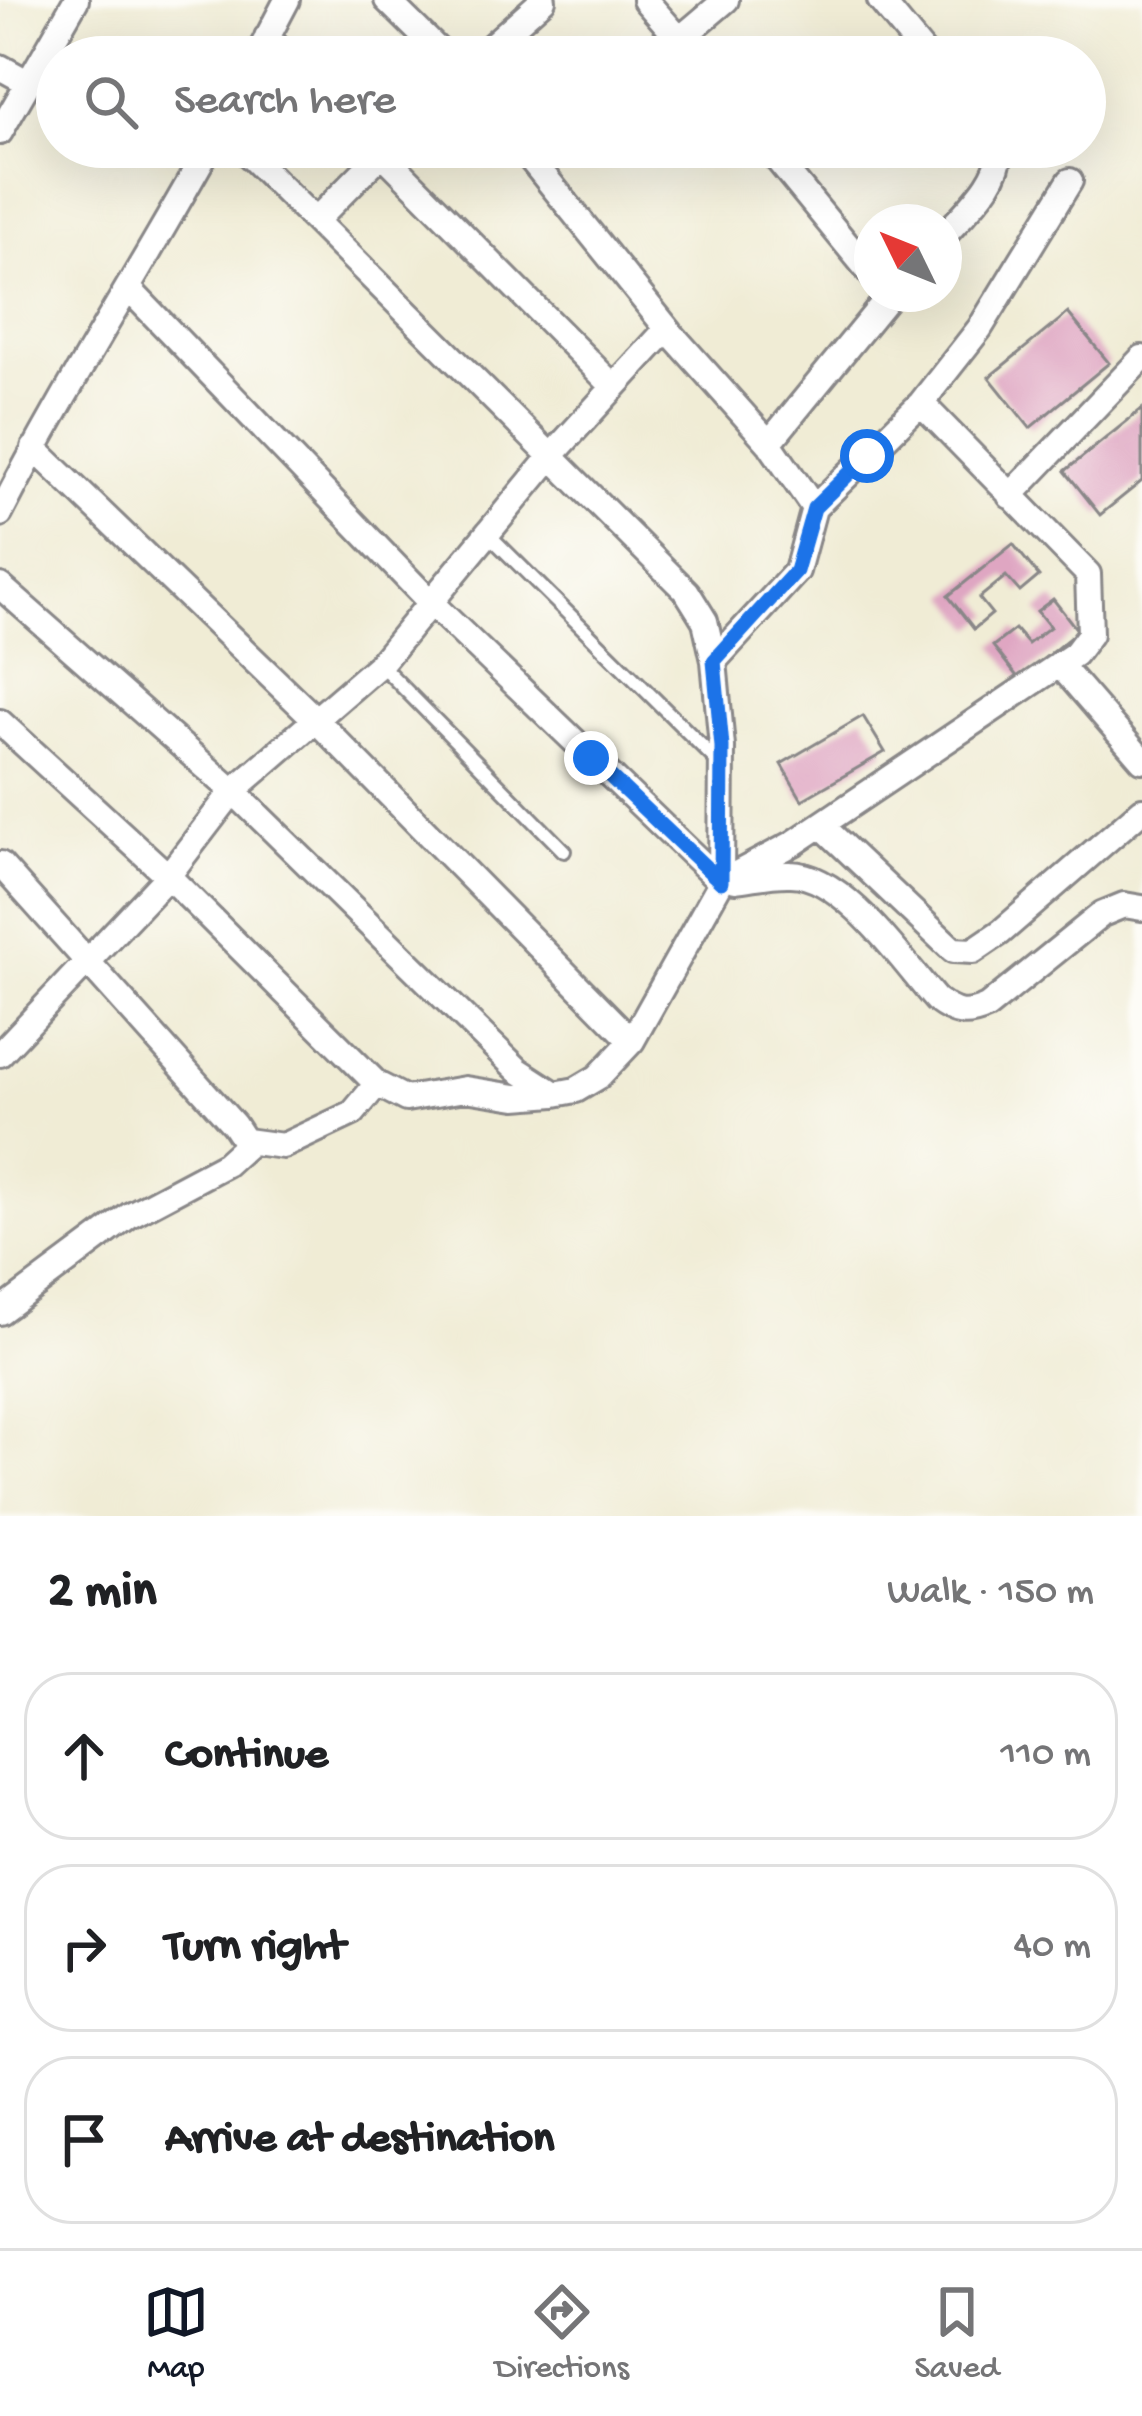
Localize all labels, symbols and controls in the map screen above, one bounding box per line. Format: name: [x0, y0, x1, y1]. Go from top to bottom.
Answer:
search box: [36, 36, 1106, 168]
icon: search: [78, 69, 144, 135]
text: Search here: [174, 76, 396, 129]
north arrow: [854, 204, 962, 312]
route start: [840, 429, 894, 483]
route end: [564, 731, 618, 785]
text: 2 min: [48, 1564, 157, 1624]
text: Walk · 150 m: [887, 1571, 1094, 1617]
icon: ahead: [51, 1723, 117, 1789]
text: Continue: [165, 1730, 328, 1783]
text: 110 m: [1000, 1733, 1091, 1779]
icon: right: [51, 1915, 117, 1981]
text: Turn right: [165, 1922, 345, 1975]
text: 40 m: [1013, 1925, 1091, 1971]
icon: arrive: [51, 2107, 117, 2173]
text: Arrive at destination: [165, 2114, 554, 2167]
tab: Map: [143, 2279, 209, 2389]
tab: Directions: [495, 2279, 629, 2389]
tab: Saved: [915, 2279, 999, 2389]

